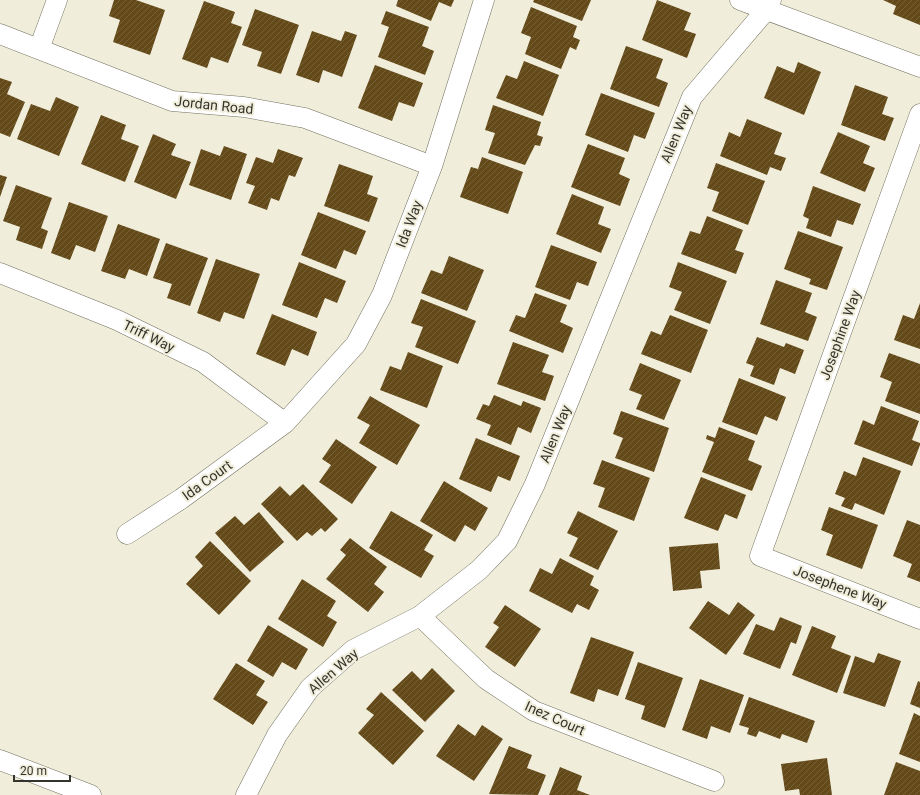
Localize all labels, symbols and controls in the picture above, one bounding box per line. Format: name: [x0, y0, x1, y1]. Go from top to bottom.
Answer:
street label: Jordan Road: [174, 93, 254, 117]
street label: Allen Way: [657, 102, 695, 165]
street label: Ida Way: [393, 198, 425, 250]
street label: Josephine Way: [816, 288, 864, 382]
street label: Triff Way: [121, 317, 178, 356]
street label: Allen Way: [536, 402, 574, 465]
street label: Ida Court: [179, 456, 235, 503]
street label: Josephene Way: [791, 562, 889, 612]
street label: Allen Way: [305, 645, 362, 697]
street label: Inez Court: [523, 698, 588, 738]
scale bar: [14, 757, 70, 783]
text: 20 m: [20, 764, 47, 778]

